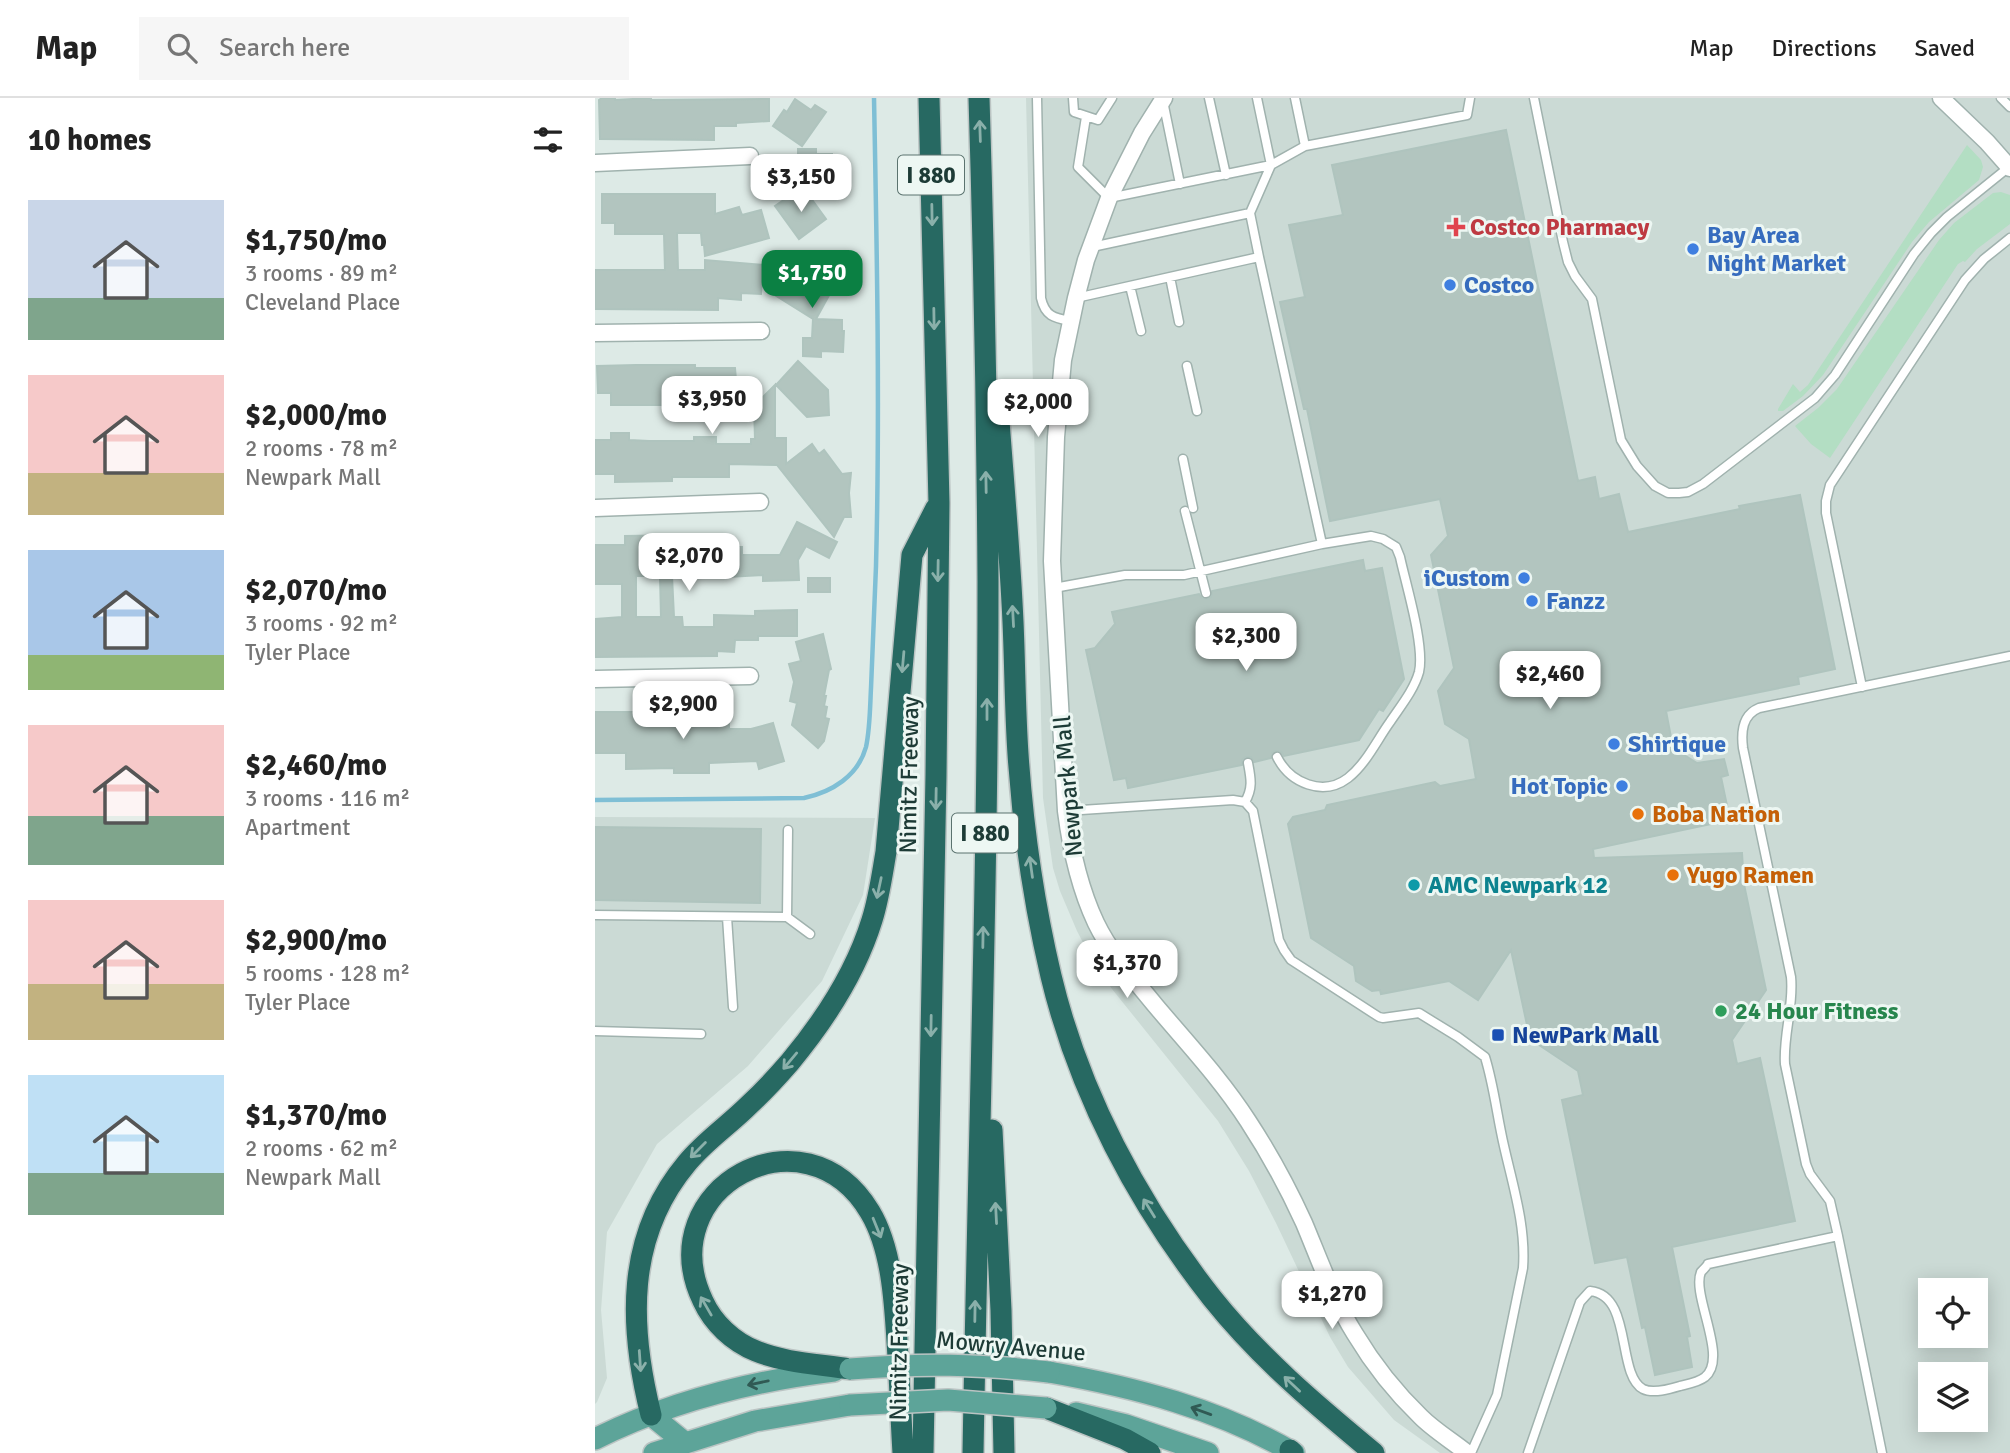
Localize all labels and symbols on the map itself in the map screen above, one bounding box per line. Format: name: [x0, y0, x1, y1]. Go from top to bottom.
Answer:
one-way arrow: [973, 120, 987, 143]
pin: $3,150: [744, 155, 858, 214]
road number: I 880: [898, 156, 964, 194]
one-way arrow: [925, 203, 939, 226]
place label: Costco Pharmacy: [1470, 212, 1649, 242]
marker: Costco Pharmacy: [1448, 219, 1464, 235]
place label: Bay Area Night Market: [1707, 220, 1846, 278]
marker: Bay Area Night Market: [1685, 241, 1701, 257]
pin: $1,750: [755, 250, 869, 310]
place label: Costco: [1464, 270, 1534, 300]
marker: Costco: [1442, 277, 1458, 293]
one-way arrow: [928, 307, 941, 330]
pin: $3,950: [655, 376, 769, 436]
pin: $2,000: [981, 380, 1095, 439]
one-way arrow: [980, 471, 993, 494]
pin: $2,070: [632, 533, 746, 593]
one-way arrow: [931, 559, 945, 582]
place label: iCustom: [1424, 563, 1510, 593]
marker: iCustom: [1516, 570, 1532, 586]
place label: Fanzz: [1546, 586, 1605, 616]
marker: Fanzz: [1524, 593, 1540, 609]
one-way arrow: [1006, 605, 1019, 627]
pin: $2,300: [1189, 614, 1303, 673]
one-way arrow: [896, 650, 909, 673]
pin: $2,460: [1493, 652, 1607, 711]
pin: $2,900: [626, 682, 740, 741]
street label: Nimitz Freeway: [893, 696, 925, 854]
one-way arrow: [980, 698, 994, 721]
street label: Newpark Mall: [1047, 714, 1089, 858]
place label: Shirtique: [1628, 729, 1726, 759]
marker: Shirtique: [1606, 736, 1622, 752]
place label: Hot Topic: [1511, 771, 1608, 801]
marker: Hot Topic: [1614, 778, 1630, 794]
one-way arrow: [929, 787, 942, 810]
place label: Boba Nation: [1652, 799, 1780, 829]
marker: Boba Nation: [1630, 806, 1646, 822]
road number: I 880: [952, 814, 1018, 852]
one-way arrow: [1024, 856, 1037, 879]
place label: Yugo Ramen: [1686, 860, 1814, 890]
marker: Yugo Ramen: [1665, 867, 1681, 883]
place label: AMC Newpark 12: [1428, 870, 1608, 900]
one-way arrow: [872, 876, 886, 899]
marker: AMC Newpark 12: [1406, 877, 1422, 893]
one-way arrow: [976, 926, 990, 949]
pin: $1,370: [1070, 940, 1184, 1000]
place label: 24 Hour Fitness: [1735, 996, 1899, 1026]
marker: 24 Hour Fitness: [1713, 1003, 1729, 1019]
one-way arrow: [924, 1014, 938, 1037]
place label: NewPark Mall: [1512, 1020, 1660, 1050]
marker: NewPark Mall: [1490, 1027, 1506, 1043]
one-way arrow: [782, 1052, 798, 1070]
one-way arrow: [690, 1142, 707, 1159]
one-way arrow: [1142, 1198, 1156, 1218]
one-way arrow: [990, 1202, 1003, 1225]
one-way arrow: [871, 1217, 884, 1239]
street label: Nimitz Freeway: [883, 1263, 915, 1421]
pin: $1,270: [1275, 1272, 1389, 1331]
one-way arrow: [699, 1296, 713, 1316]
one-way arrow: [969, 1300, 982, 1323]
street label: Mowry Avenue: [935, 1325, 1087, 1367]
one-way arrow: [633, 1349, 646, 1372]
one-way arrow: [1283, 1376, 1301, 1392]
one-way arrow: [748, 1378, 770, 1391]
one-way arrow: [1190, 1404, 1212, 1416]

